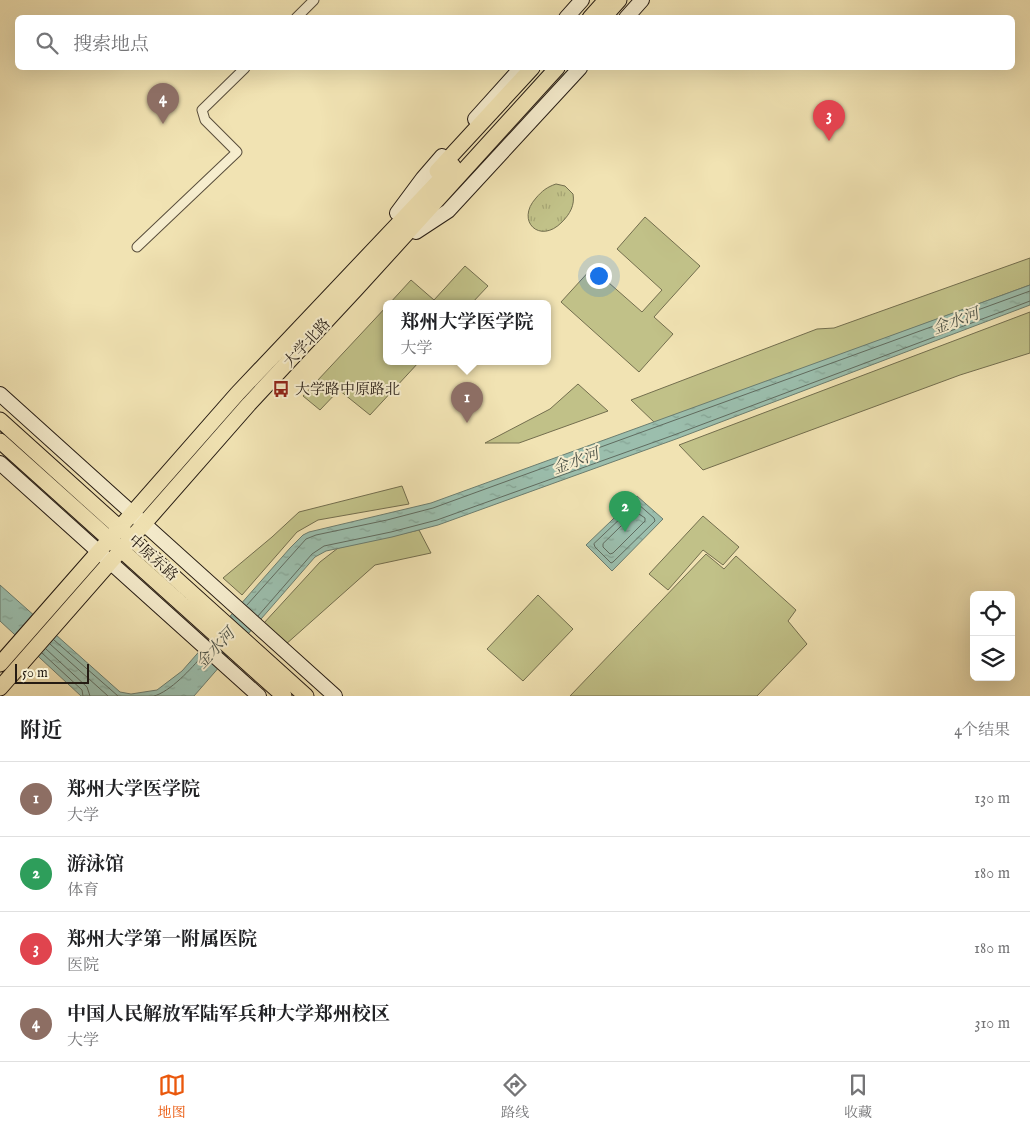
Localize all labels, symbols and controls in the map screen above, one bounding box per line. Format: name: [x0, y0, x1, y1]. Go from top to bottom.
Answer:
search box: [15, 15, 1015, 70]
icon: search: [33, 29, 61, 57]
text: 搜索地点: [73, 33, 149, 57]
pin: 4: [147, 83, 179, 124]
pin: 3: [813, 100, 845, 141]
your location: [586, 263, 612, 289]
popup: [383, 300, 551, 365]
water label: 金水河: [930, 303, 985, 340]
text: 郑州大学医学院: [400, 311, 534, 335]
street label: 大学北路: [280, 315, 334, 371]
text: 大学: [400, 339, 433, 359]
bus stop icon: 大学路中原路北: [271, 379, 291, 399]
place label: 大学路中原路北: [295, 380, 400, 399]
pin: 1: [451, 382, 483, 423]
water label: 金水河: [550, 443, 605, 480]
pin: 2: [609, 491, 641, 532]
street label: 中原东路: [124, 531, 182, 585]
map controls: [970, 591, 1015, 681]
button: locate: [970, 591, 1015, 636]
water label: 金水河: [192, 622, 242, 673]
button: layers: [970, 636, 1015, 681]
scale bar: [15, 661, 89, 684]
text: 50 m: [22, 664, 48, 682]
text: 附近: [20, 718, 62, 745]
text: 4个结果: [954, 721, 1010, 741]
text: 郑州大学医学院: [67, 778, 200, 802]
text: 1: [33, 789, 39, 809]
text: 130 m: [974, 789, 1010, 809]
text: 大学: [67, 806, 99, 826]
text: 游泳馆: [67, 853, 124, 877]
text: 2: [32, 864, 40, 884]
text: 180 m: [974, 864, 1010, 884]
text: 体育: [67, 881, 99, 901]
text: 郑州大学第一附属医院: [67, 928, 257, 952]
text: 3: [33, 939, 39, 959]
text: 180 m: [974, 939, 1010, 959]
text: 医院: [67, 956, 99, 976]
text: 中国人民解放军陆军兵种大学郑州校区: [67, 1003, 390, 1027]
text: 4: [32, 1014, 40, 1034]
text: 310 m: [974, 1014, 1010, 1034]
text: 大学: [67, 1031, 99, 1051]
tab: 地图: [158, 1071, 186, 1122]
tab: 路线: [501, 1071, 529, 1122]
tab: 收藏: [844, 1071, 872, 1122]

